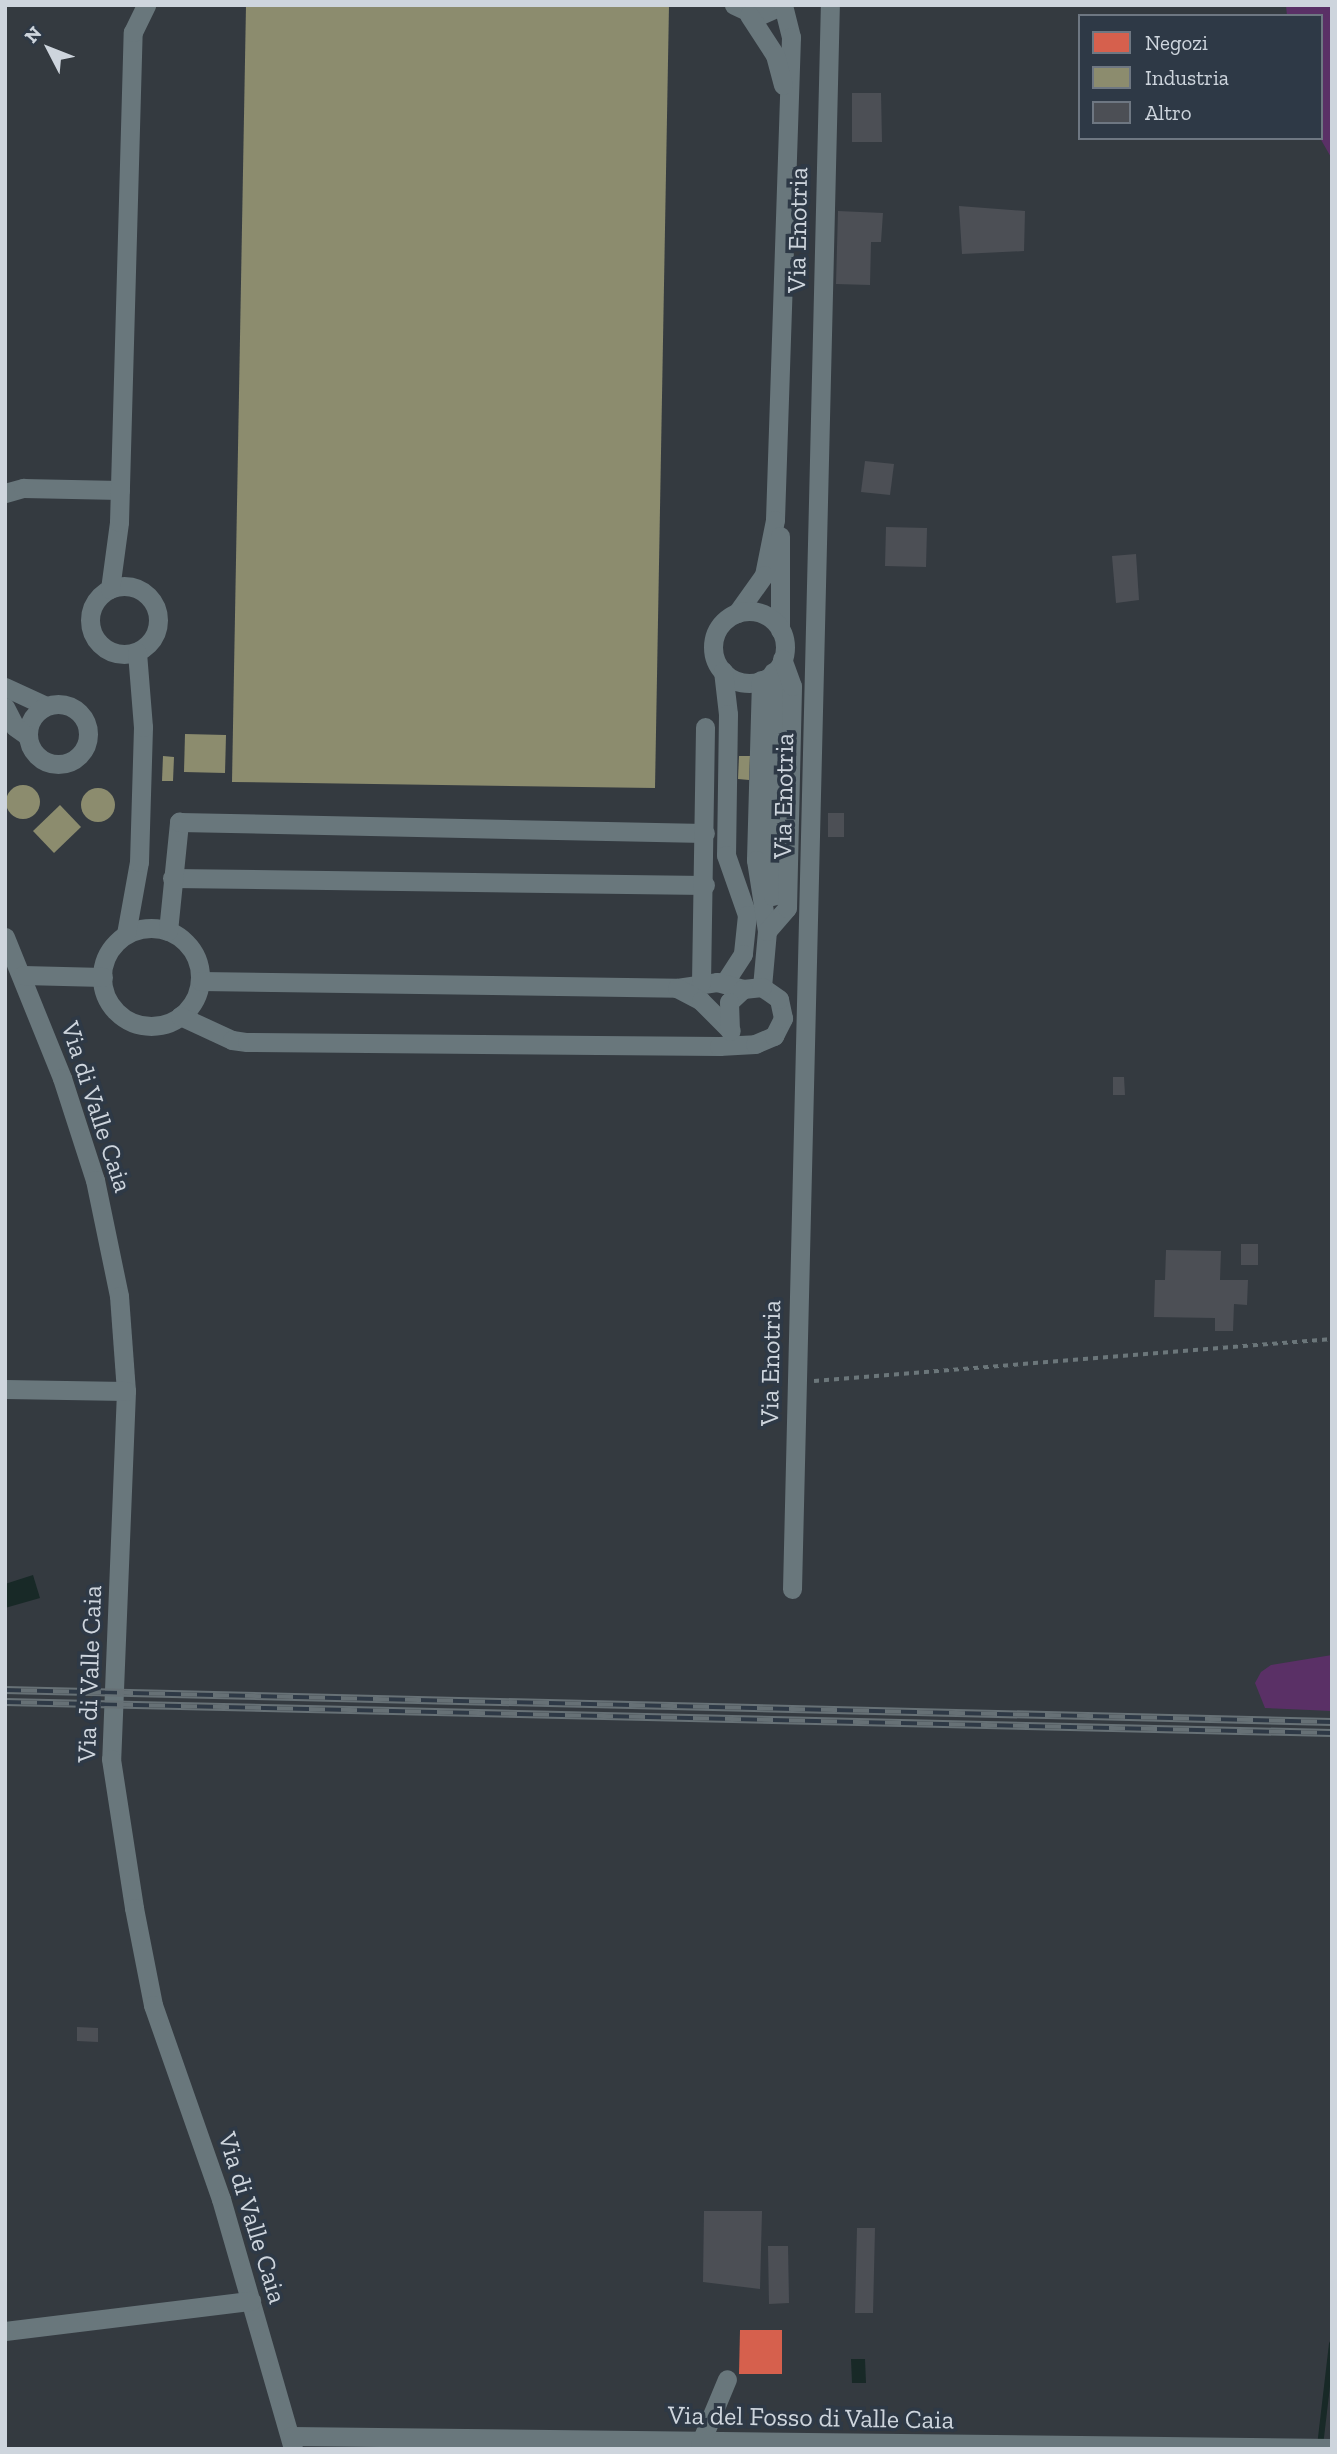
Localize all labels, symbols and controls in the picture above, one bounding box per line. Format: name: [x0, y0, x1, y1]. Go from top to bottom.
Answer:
north arrow: [14, 14, 84, 84]
legend: [1078, 14, 1323, 140]
text: N: [20, 22, 46, 48]
text: Negozi: [1145, 30, 1208, 55]
text: Industria: [1145, 65, 1229, 90]
text: Altro: [1145, 100, 1192, 125]
street label: Via Enotria: [781, 167, 815, 293]
street label: Via Enotria: [767, 733, 801, 859]
street label: Via di Valle Caia: [54, 1017, 138, 1197]
street label: Via Enotria: [754, 1300, 788, 1426]
street label: Via di Valle Caia: [71, 1584, 109, 1764]
street label: Via di Valle Caia: [211, 2128, 293, 2308]
street label: Via del Fosso di Valle Caia: [667, 2400, 955, 2436]

